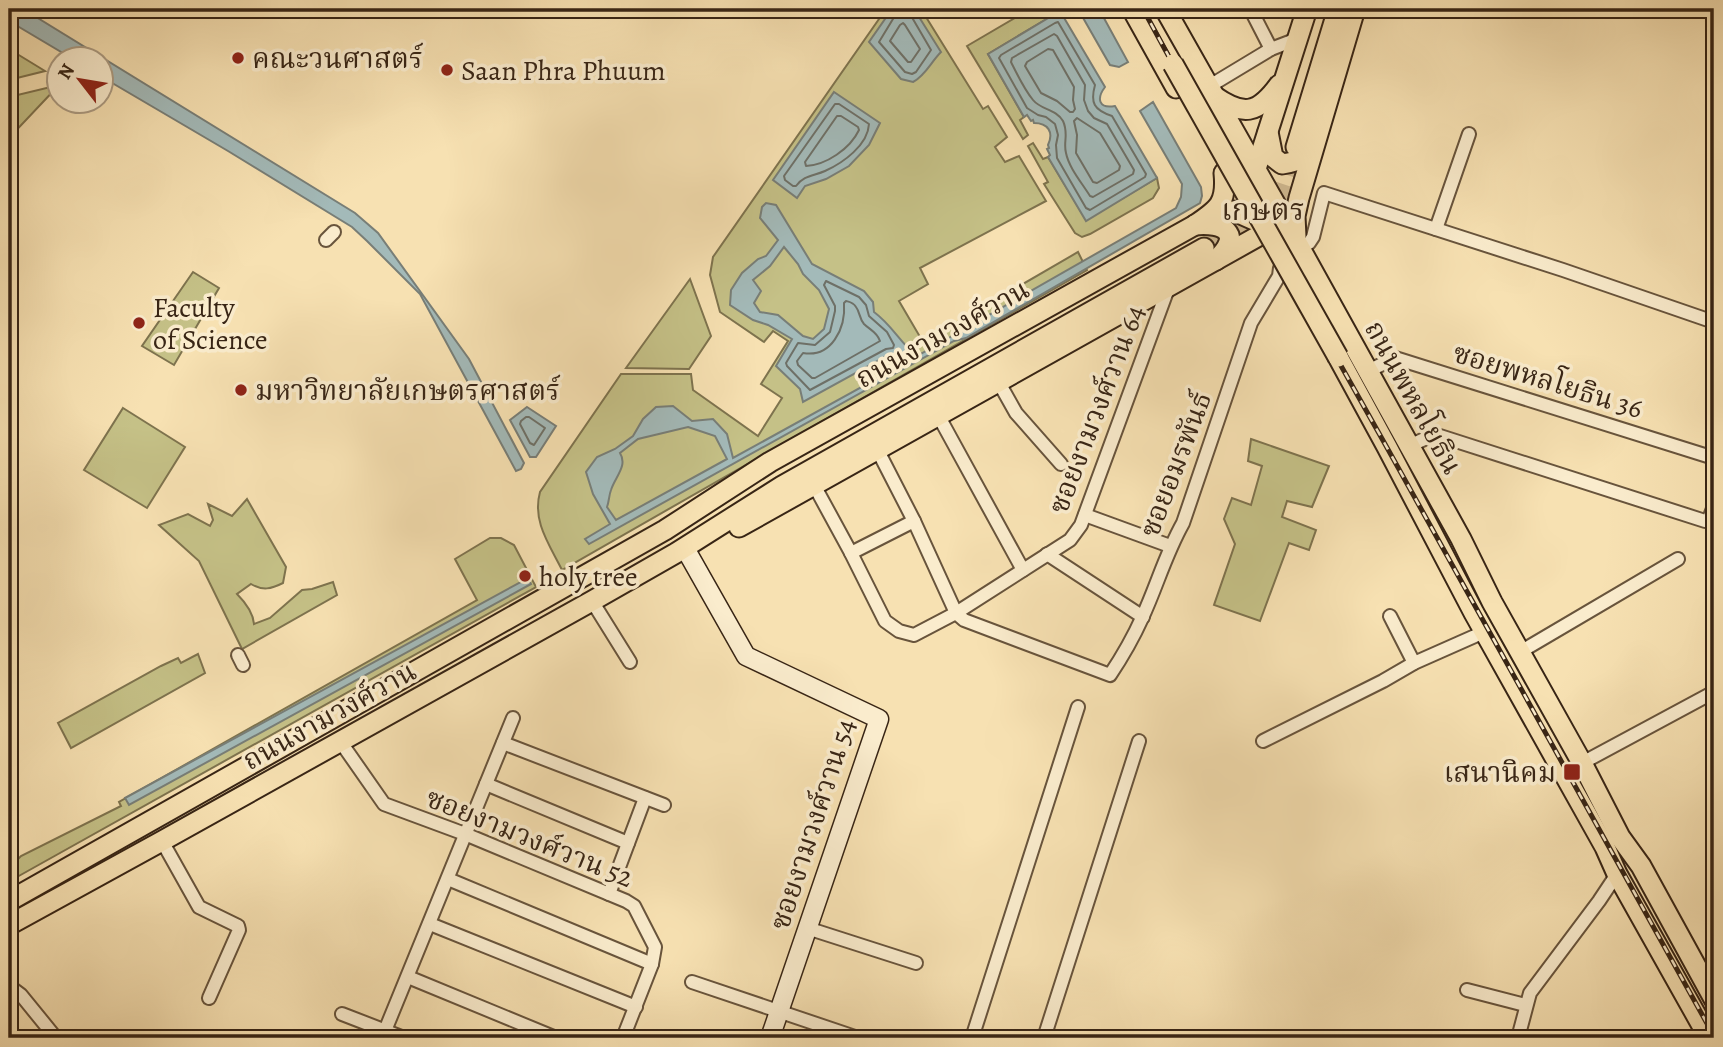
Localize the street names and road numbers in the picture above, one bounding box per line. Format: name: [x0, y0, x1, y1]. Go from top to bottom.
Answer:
street label: ถนนงามวงศ์วาน: [849, 270, 1036, 397]
street label: ซอยงามวงศ์วาน 64: [1040, 300, 1154, 519]
street label: ถนนพหลโยธิน: [1355, 313, 1472, 481]
street label: ซอยพหลโยธิน 36: [1448, 333, 1648, 428]
street label: ซอยอมรพันธ์: [1131, 386, 1221, 543]
street label: ถนนงามวงศ์วาน: [236, 652, 423, 779]
street label: ซอยงามวงศ์วาน 54: [761, 714, 865, 935]
street label: ซอยงามวงศ์วาน 52: [420, 779, 639, 897]

